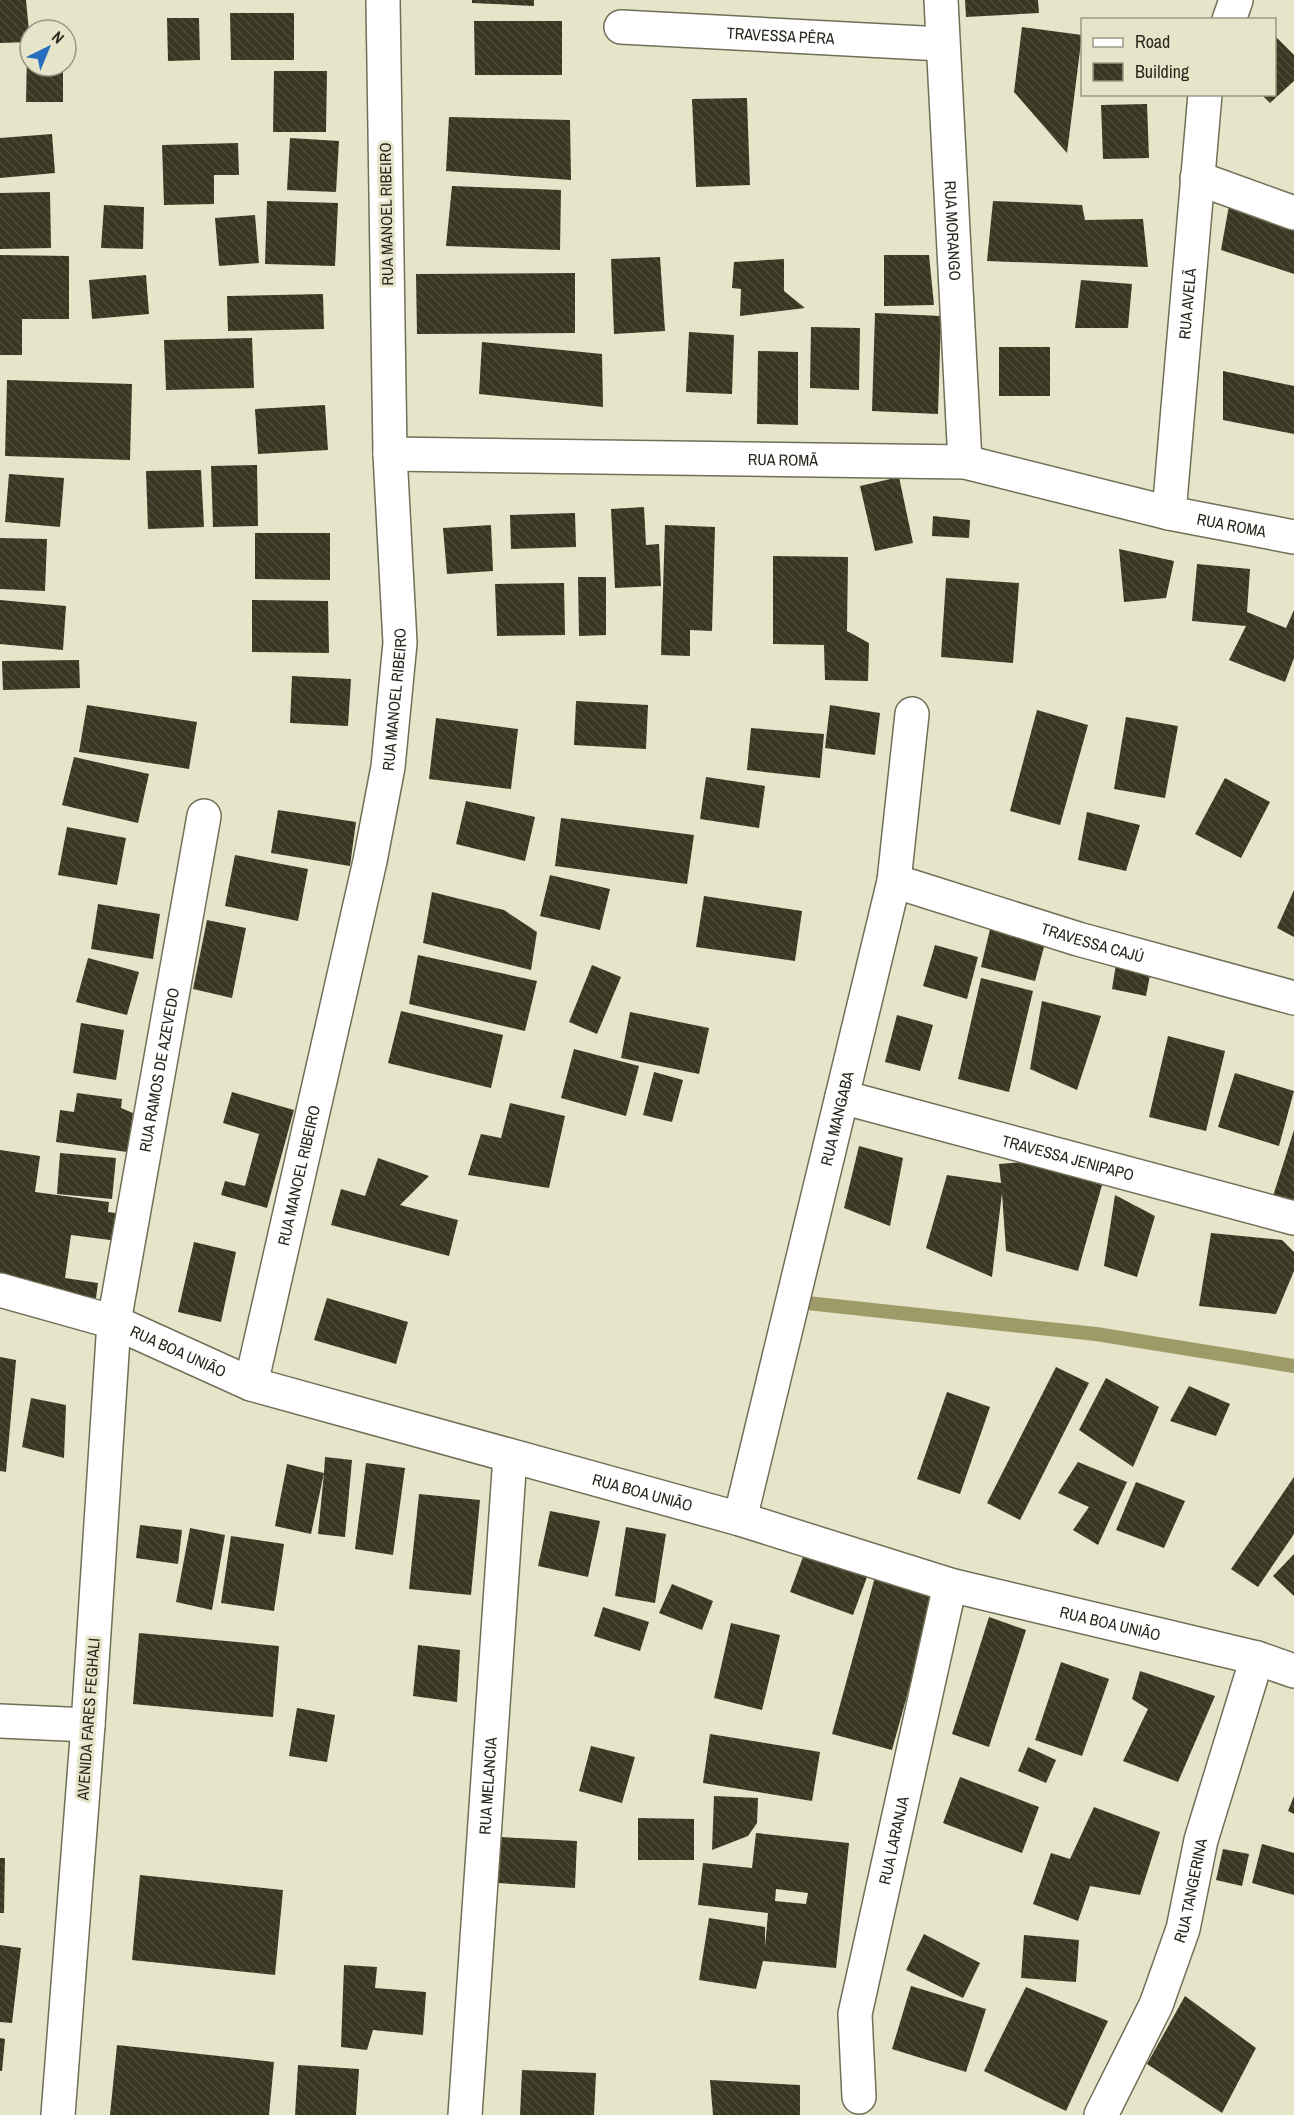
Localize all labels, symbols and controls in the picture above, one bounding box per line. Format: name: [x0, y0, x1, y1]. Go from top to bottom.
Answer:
north arrow: [18, 18, 78, 78]
legend: [1081, 18, 1276, 96]
street label: TRAVESSA PÊRA: [726, 22, 835, 49]
text: N: [47, 26, 69, 48]
text: Road: [1135, 29, 1170, 54]
text: Building: [1135, 59, 1190, 84]
street label: RUA MANOEL RIBEIRO: [374, 142, 398, 286]
street label: RUA MORANGO: [939, 180, 967, 281]
street label: RUA AVELÃ: [1173, 267, 1201, 340]
street label: RUA ROMÃ: [748, 448, 818, 471]
street label: RUA ROMA: [1195, 508, 1268, 542]
street label: RUA MANOEL RIBEIRO: [377, 627, 411, 772]
street label: TRAVESSA CAJÚ: [1038, 917, 1147, 968]
street label: RUA RAMOS DE AZEVEDO: [133, 986, 184, 1154]
street label: RUA MANGABA: [815, 1069, 859, 1168]
street label: RUA MANOEL RIBEIRO: [272, 1103, 325, 1248]
street label: TRAVESSA JENIPAPO: [999, 1129, 1137, 1186]
street label: RUA BOA UNIÃO: [127, 1320, 230, 1382]
street label: RUA BOA UNIÃO: [590, 1468, 695, 1516]
street label: RUA BOA UNIÃO: [1058, 1601, 1163, 1646]
street label: AVENIDA FARES FEGHALI: [71, 1637, 105, 1802]
street label: RUA MELANCIA: [473, 1736, 502, 1835]
street label: RUA LARANJA: [873, 1794, 914, 1887]
street label: RUA TANGERINA: [1168, 1836, 1212, 1946]

